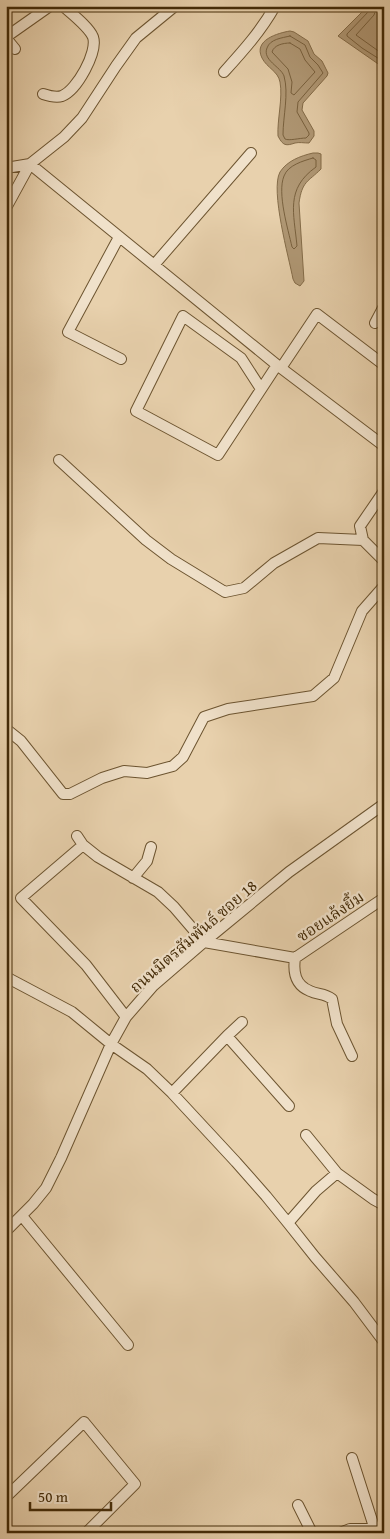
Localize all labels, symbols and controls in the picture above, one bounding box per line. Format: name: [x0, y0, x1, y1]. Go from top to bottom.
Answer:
street label: ถนนมิตรสัมพันธ์ ซอย 18: [124, 874, 262, 998]
street label: ซอยแล้งยิ้ม: [292, 885, 368, 947]
scale bar: [30, 1479, 111, 1511]
text: 50 m: [38, 1486, 69, 1507]

